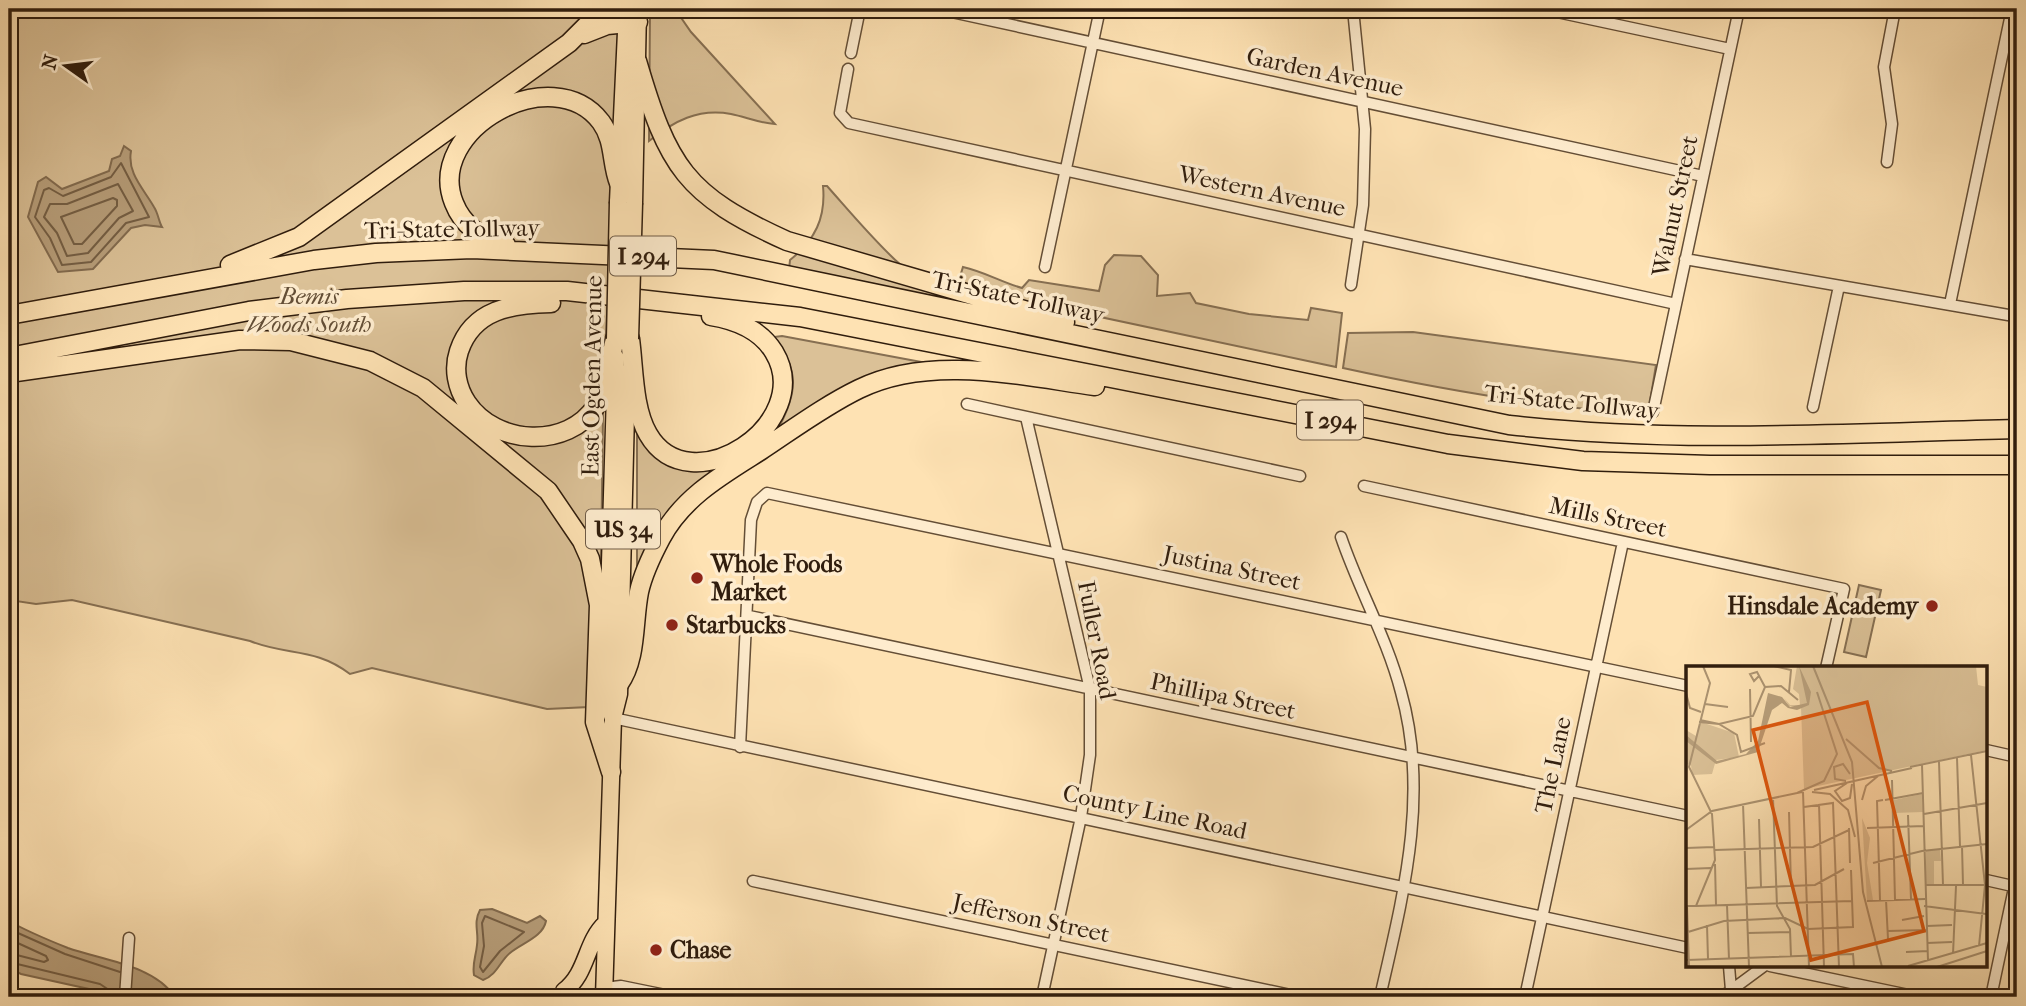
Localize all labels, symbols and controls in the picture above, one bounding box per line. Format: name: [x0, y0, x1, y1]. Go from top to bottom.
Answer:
north arrow: [32, 32, 102, 102]
street label: Garden Avenue: [1244, 42, 1406, 102]
text: N: [38, 52, 63, 72]
street label: Walnut Street: [1646, 132, 1704, 280]
street label: Western Avenue: [1175, 159, 1348, 222]
street label: Tri-State Tollway: [364, 213, 541, 245]
road number: I 294: [610, 236, 676, 276]
street label: Tri-State Tollway: [929, 265, 1108, 329]
street label: East Ogden Avenue: [576, 275, 608, 477]
park label: Bemis Woods South: [247, 282, 371, 338]
street label: Tri-State Tollway: [1483, 379, 1662, 425]
road number: I 294: [1297, 400, 1363, 440]
street label: Mills Street: [1547, 491, 1670, 543]
road number: US 34: [586, 509, 660, 548]
street label: Justina Street: [1159, 539, 1304, 596]
place label: Whole Foods Market: [710, 550, 843, 606]
marker: Whole Foods Market: [689, 570, 705, 586]
street label: Fuller Road: [1072, 578, 1122, 703]
place label: Hinsdale Academy: [1727, 592, 1919, 620]
marker: Hinsdale Academy: [1924, 598, 1940, 614]
place label: Starbucks: [686, 611, 786, 639]
marker: Starbucks: [664, 617, 680, 633]
inset map: [1686, 666, 1988, 968]
street label: Phillipa Street: [1148, 667, 1299, 725]
street label: The Lane: [1529, 714, 1577, 816]
street label: County Line Road: [1060, 779, 1251, 845]
street label: Jefferson Street: [948, 887, 1113, 948]
place label: Chase: [670, 936, 732, 964]
marker: Chase: [648, 942, 664, 958]

